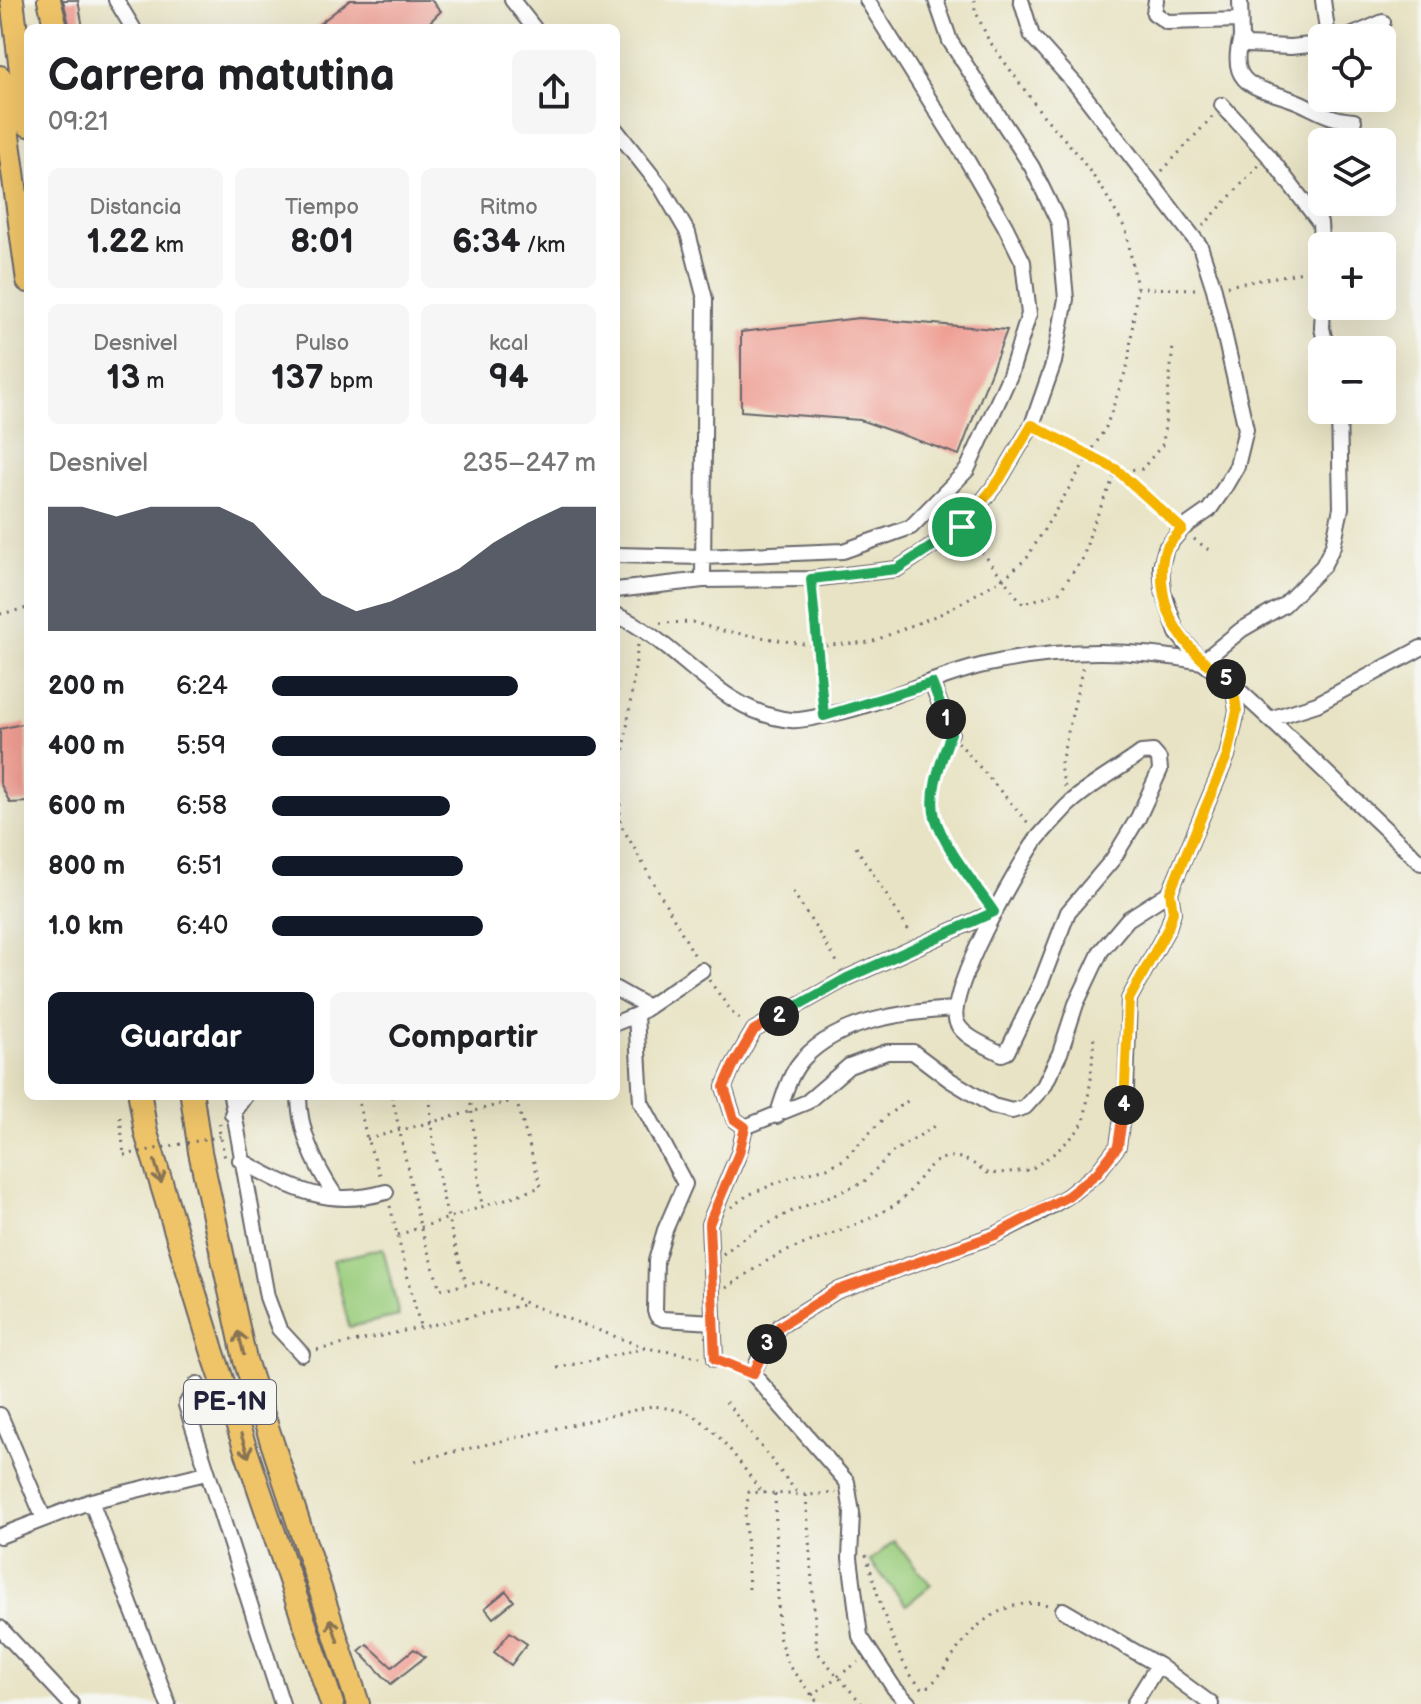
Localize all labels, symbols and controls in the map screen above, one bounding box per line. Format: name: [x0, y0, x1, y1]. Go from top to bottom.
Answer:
map controls: [1308, 24, 1396, 424]
button: locate: [1308, 24, 1396, 112]
text: Carrera matutina: [48, 50, 395, 103]
button: share: [512, 50, 596, 134]
text: 09:21: [48, 107, 109, 138]
button: layers: [1308, 128, 1396, 216]
text: Distancia: [89, 194, 182, 221]
text: Tiempo: [285, 194, 359, 221]
text: Ritmo: [480, 194, 538, 221]
text: 1.22: [87, 221, 149, 262]
text: 8:01: [290, 221, 354, 262]
text: 6:34: [452, 221, 521, 262]
text: km: [149, 232, 184, 259]
text: /km: [521, 232, 565, 259]
button: +: [1308, 232, 1396, 320]
text: Desnivel: [93, 330, 178, 357]
text: Pulso: [295, 330, 349, 357]
text: kcal: [489, 330, 528, 357]
button: −: [1308, 336, 1396, 424]
text: 13: [106, 357, 140, 398]
text: 137: [271, 357, 324, 398]
text: 94: [489, 357, 529, 398]
text: m: [140, 368, 164, 395]
text: bpm: [324, 368, 373, 395]
text: Desnivel: [48, 448, 148, 479]
text: 235–247 m: [463, 448, 596, 479]
pin: [928, 493, 996, 561]
icon: arrive: [940, 505, 984, 549]
pin: 5: [1206, 659, 1246, 699]
text: 5: [1220, 665, 1232, 692]
text: 200 m: [48, 671, 125, 702]
text: 6:24: [176, 671, 228, 702]
pin: 1: [926, 699, 966, 739]
text: 1: [941, 705, 951, 732]
text: 400 m: [48, 731, 125, 762]
text: 5:59: [176, 731, 226, 762]
text: 600 m: [48, 791, 125, 822]
text: 6:58: [176, 791, 227, 822]
text: 800 m: [48, 851, 125, 882]
text: 6:51: [176, 851, 222, 882]
text: 1.0 km: [48, 911, 124, 942]
text: 6:40: [176, 911, 228, 942]
button: Guardar: [48, 992, 314, 1084]
button: Compartir: [330, 992, 596, 1084]
pin: 2: [759, 996, 799, 1036]
text: 2: [772, 1002, 786, 1029]
pin: 4: [1104, 1085, 1144, 1125]
text: 4: [1118, 1091, 1130, 1118]
one-way arrow: [151, 1158, 166, 1184]
pin: 3: [747, 1324, 787, 1364]
one-way arrow: [233, 1330, 248, 1356]
text: 3: [761, 1330, 773, 1357]
road number: PE-1N: [184, 1380, 276, 1424]
one-way arrow: [238, 1434, 253, 1459]
one-way arrow: [325, 1618, 340, 1643]

